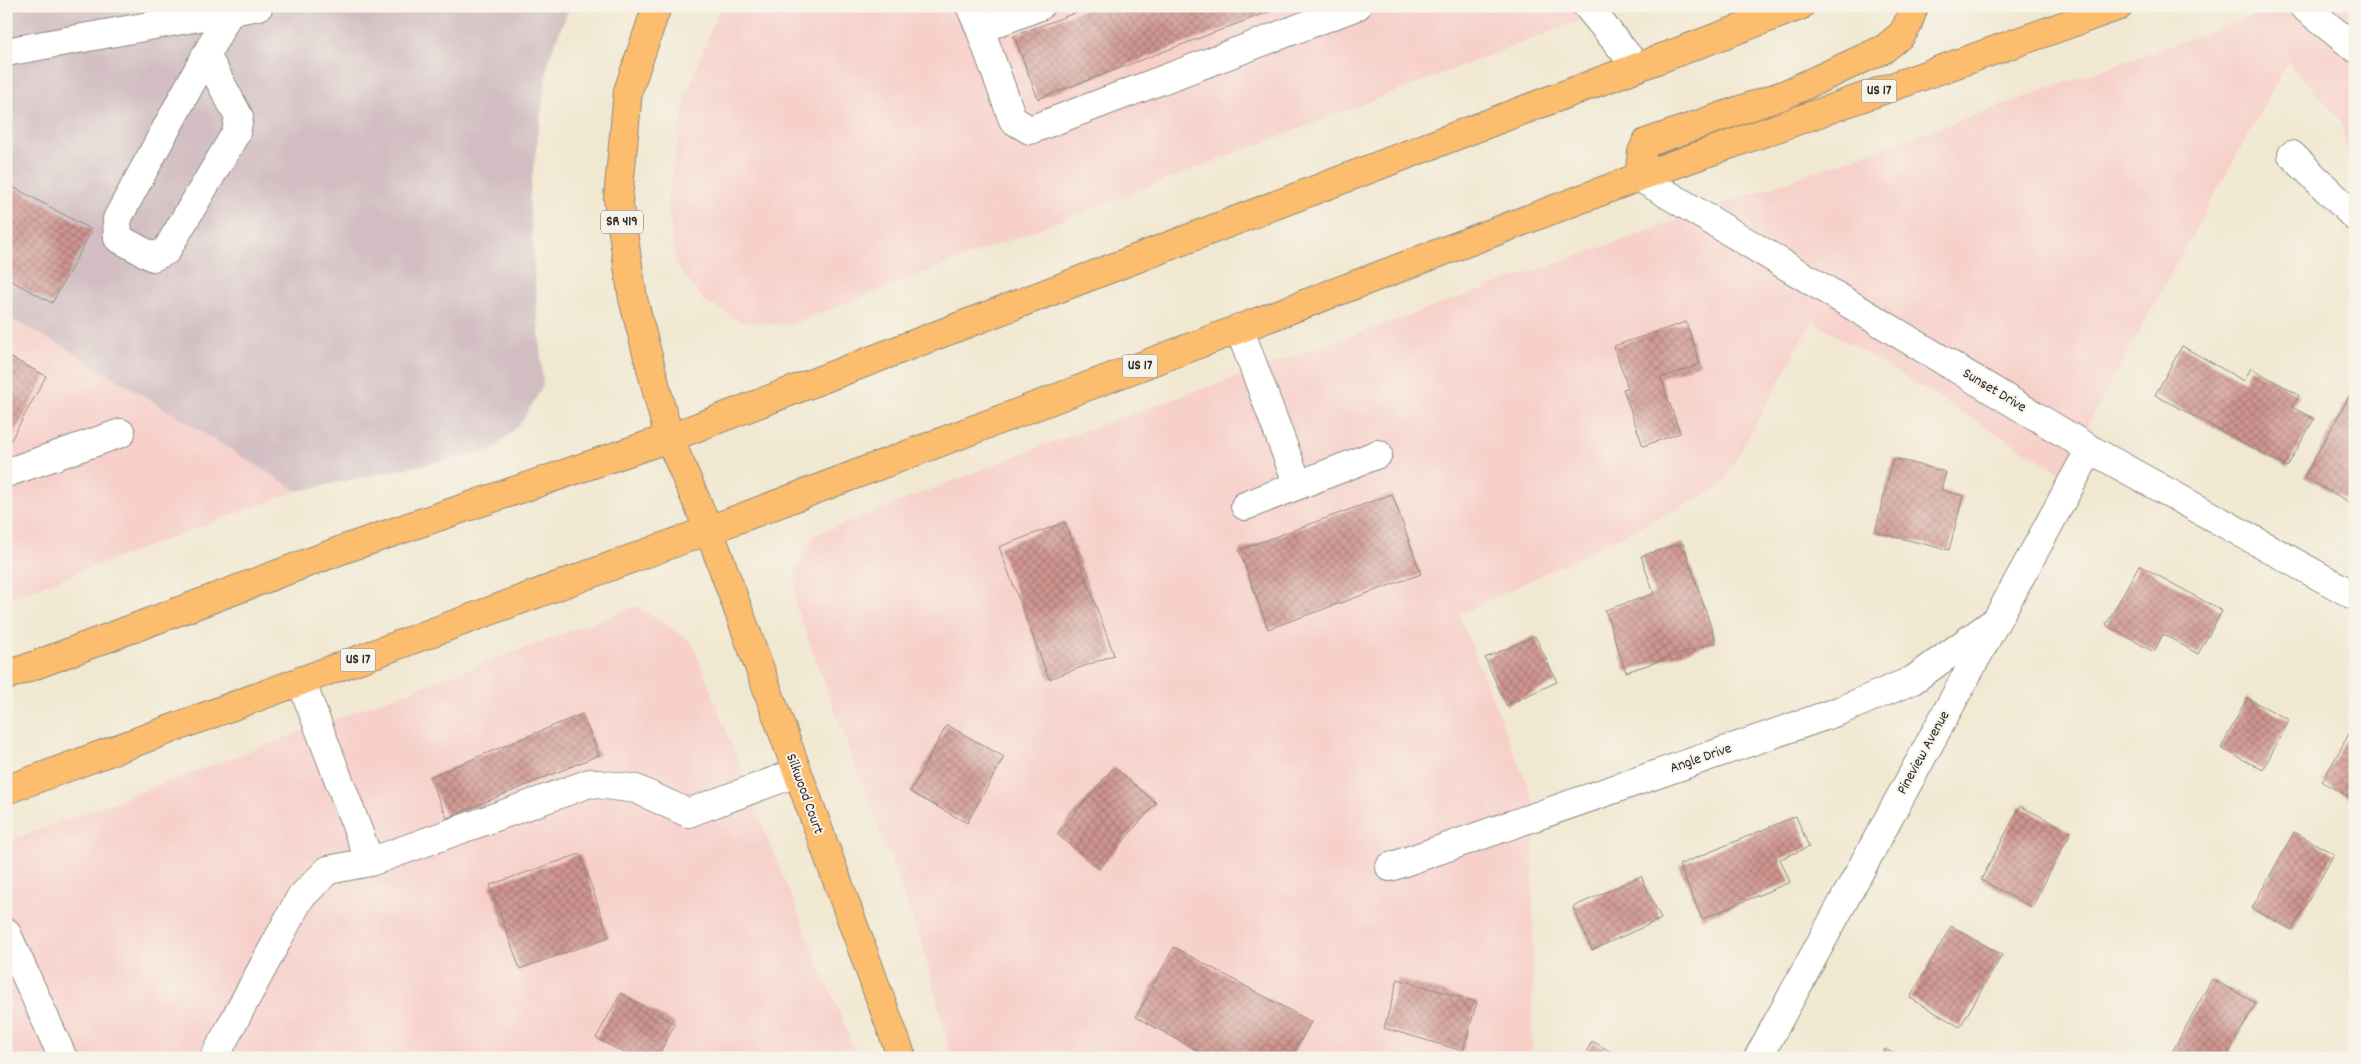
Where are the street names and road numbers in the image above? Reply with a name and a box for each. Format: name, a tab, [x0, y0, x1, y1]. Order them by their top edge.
road number: US 17	[1862, 80, 1896, 102]
road number: SR 419	[601, 210, 643, 233]
road number: US 17	[1122, 354, 1158, 378]
street label: Sunset Drive	[1958, 363, 2030, 419]
road number: US 17	[340, 648, 376, 672]
street label: Pineview Avenue	[1892, 707, 1956, 799]
street label: Angle Drive	[1667, 738, 1735, 780]
street label: Silkwood Court	[779, 751, 829, 838]

